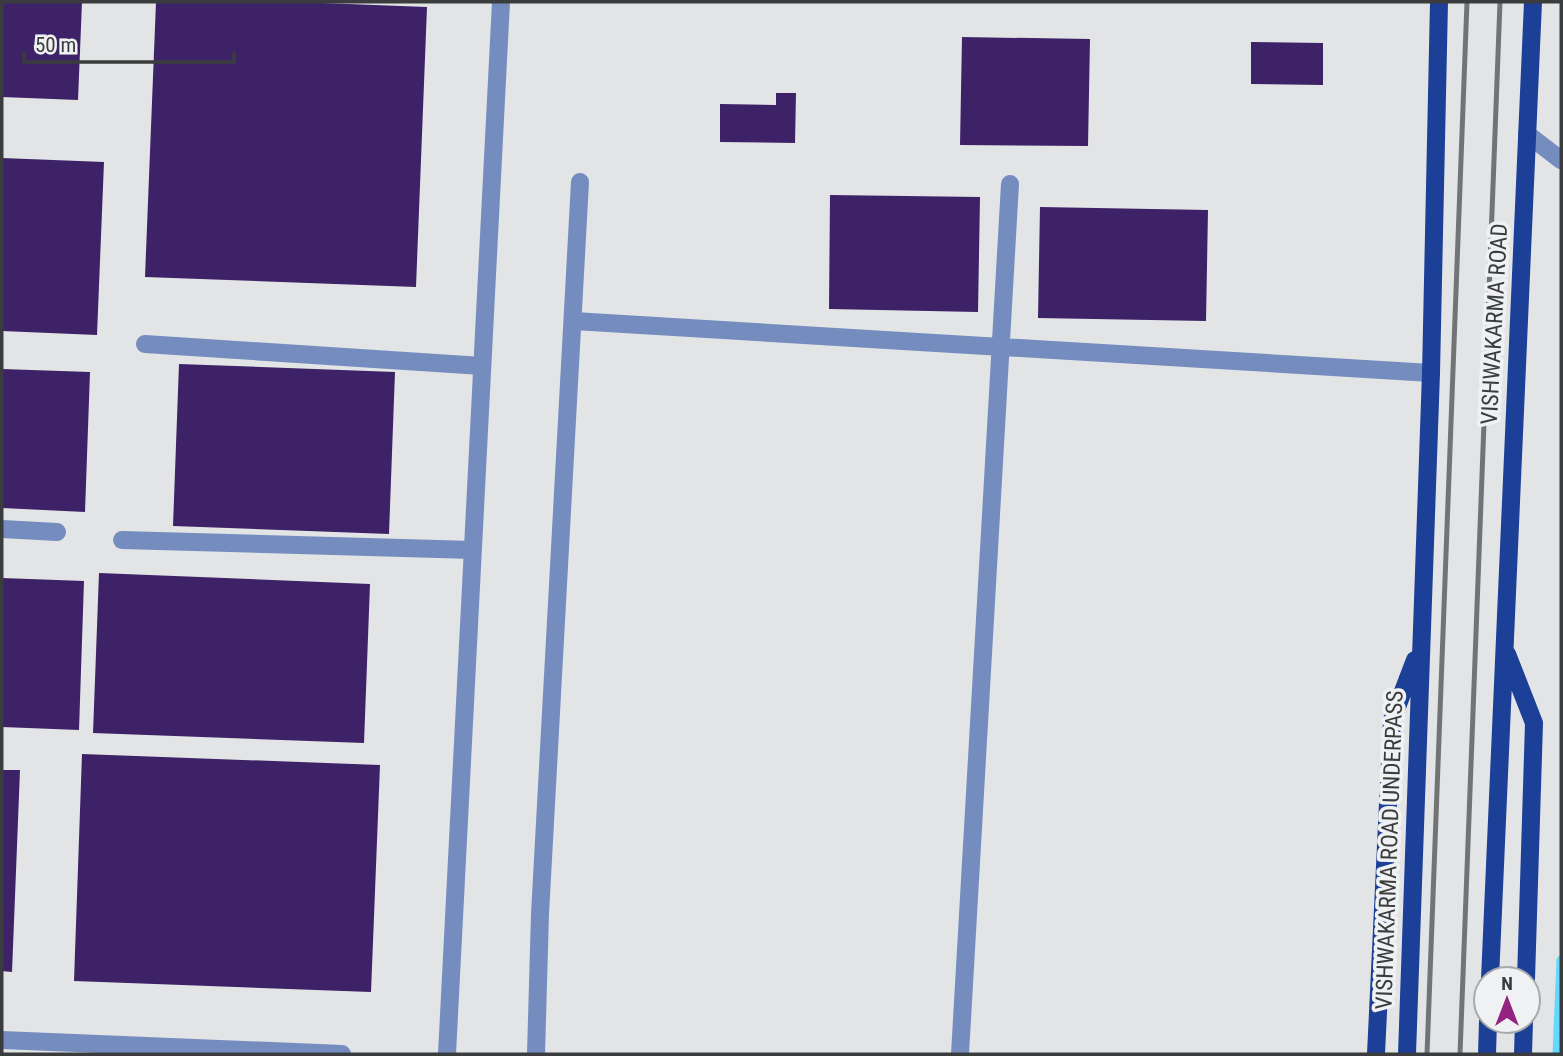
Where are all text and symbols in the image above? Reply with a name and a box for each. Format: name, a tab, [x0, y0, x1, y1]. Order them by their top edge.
scale bar	[24, 21, 234, 65]
text: 50 m	[35, 33, 76, 57]
street label: VISHWAKARMA ROAD	[1476, 223, 1513, 425]
street label: VISHWAKARMA ROAD UNDERPASS	[1370, 690, 1409, 1010]
north arrow	[1472, 965, 1542, 1035]
text: N	[1501, 972, 1513, 995]

